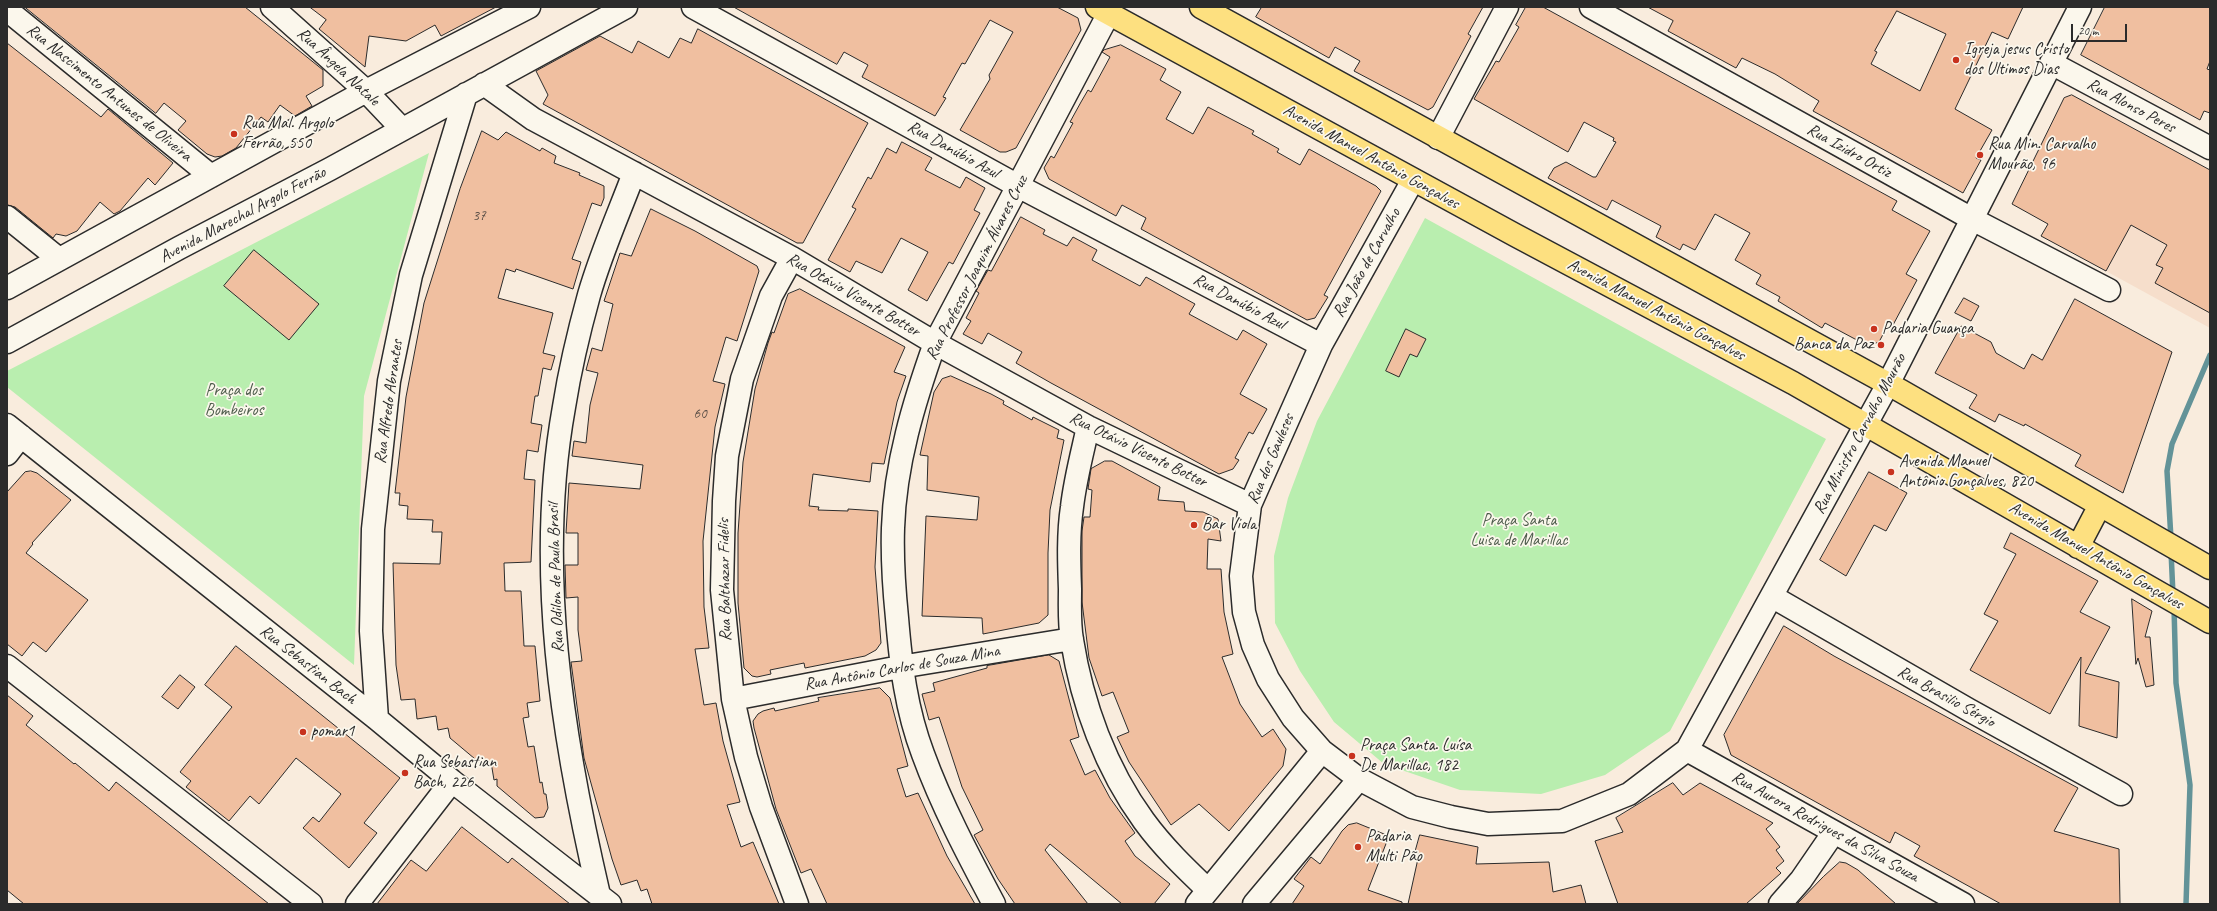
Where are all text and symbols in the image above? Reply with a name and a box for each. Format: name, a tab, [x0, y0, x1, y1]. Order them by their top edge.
scale bar	[2073, 16, 2129, 42]
street label: Rua Nascimento Antunes de Oliveira	[22, 20, 196, 166]
street label: Rua Ângela Natale	[292, 23, 384, 111]
text: 20 m	[2078, 23, 2098, 39]
place label: Igreja jesus Cristo dos Ultimos Dias	[1964, 40, 2069, 80]
marker: Igreja jesus Cristo dos Ultimos Dias	[1951, 55, 1961, 65]
street label: Rua Alonso Peres	[2083, 74, 2179, 138]
street label: Avenida Manuel Antônio Gonçalves	[1279, 100, 1463, 214]
place label: Rua Mal. Argolo Ferrão, 550	[242, 114, 333, 154]
street label: Rua Danúbio Azul	[904, 117, 1002, 183]
street label: Rua Izidro Ortiz	[1803, 119, 1895, 183]
marker: Rua Mal. Argolo Ferrão, 550	[229, 129, 239, 139]
place label: Rua Min. Carvalho Mourão, 96	[1988, 135, 2095, 175]
marker: Rua Min. Carvalho Mourão, 96	[1975, 150, 1985, 160]
street label: Avenida Marechal Argolo Ferrão	[156, 162, 330, 268]
street label: Rua Professor Joaquim Álvares Cruz	[922, 172, 1032, 364]
street label: Rua João de Carvalho	[1329, 205, 1405, 321]
house number: 37	[472, 207, 486, 225]
street label: Rua Otávio Vicente Botter	[783, 249, 923, 341]
street label: Avenida Manuel Antônio Gonçalves	[1564, 254, 1748, 366]
street label: Rua Danúbio Azul	[1190, 269, 1288, 335]
place label: Padaria Guança	[1882, 319, 1973, 339]
marker: Padaria Guança	[1869, 324, 1879, 334]
place label: Banca da Paz	[1794, 335, 1873, 355]
street label: Rua Alfredo Abrantes	[370, 339, 408, 465]
marker: Banca da Paz	[1876, 340, 1886, 350]
street label: Rua Ministro Carvalho Mourão	[1809, 350, 1911, 518]
park label: Praça dos Bombeiros	[205, 381, 263, 421]
house number: 60	[693, 405, 707, 423]
street label: Rua Otávio Vicente Botter	[1066, 408, 1210, 492]
street label: Rua dos Gauleses	[1243, 411, 1299, 507]
place label: Avenida Manuel Antônio Gonçalves, 820	[1899, 452, 2033, 492]
marker: Avenida Manuel Antônio Gonçalves, 820	[1886, 467, 1896, 477]
street label: Avenida Manuel Antônio Gonçalves	[2005, 498, 2187, 614]
street label: Rua Odilon de Paula Brasil	[543, 503, 569, 653]
park label: Praça Santa Luisa de Marillac	[1471, 511, 1567, 551]
place label: Bar Viola	[1202, 515, 1256, 535]
street label: Rua Balthazar Fidelis	[714, 518, 736, 642]
marker: Bar Viola	[1189, 520, 1199, 530]
street label: Rua Sebastian Bach	[255, 621, 361, 709]
street label: Rua Antônio Carlos de Souza Mina	[803, 641, 1001, 695]
street label: Rua Brasilio Sérgio	[1894, 662, 1998, 732]
place label: pomar1	[311, 722, 354, 742]
marker: pomar1	[298, 727, 308, 737]
place label: Praça Santa. Luísa De Marillac, 182	[1360, 736, 1471, 776]
marker: Praça Santa. Luísa De Marillac, 182	[1347, 751, 1357, 761]
place label: Rua Sebastian Bach, 226	[413, 753, 496, 793]
street label: Rua Aurora Rodrigues da Silva Souza	[1728, 767, 1922, 887]
marker: Rua Sebastian Bach, 226	[400, 768, 410, 778]
place label: Padaria Multi Pão	[1366, 827, 1422, 867]
marker: Padaria Multi Pão	[1353, 842, 1363, 852]

